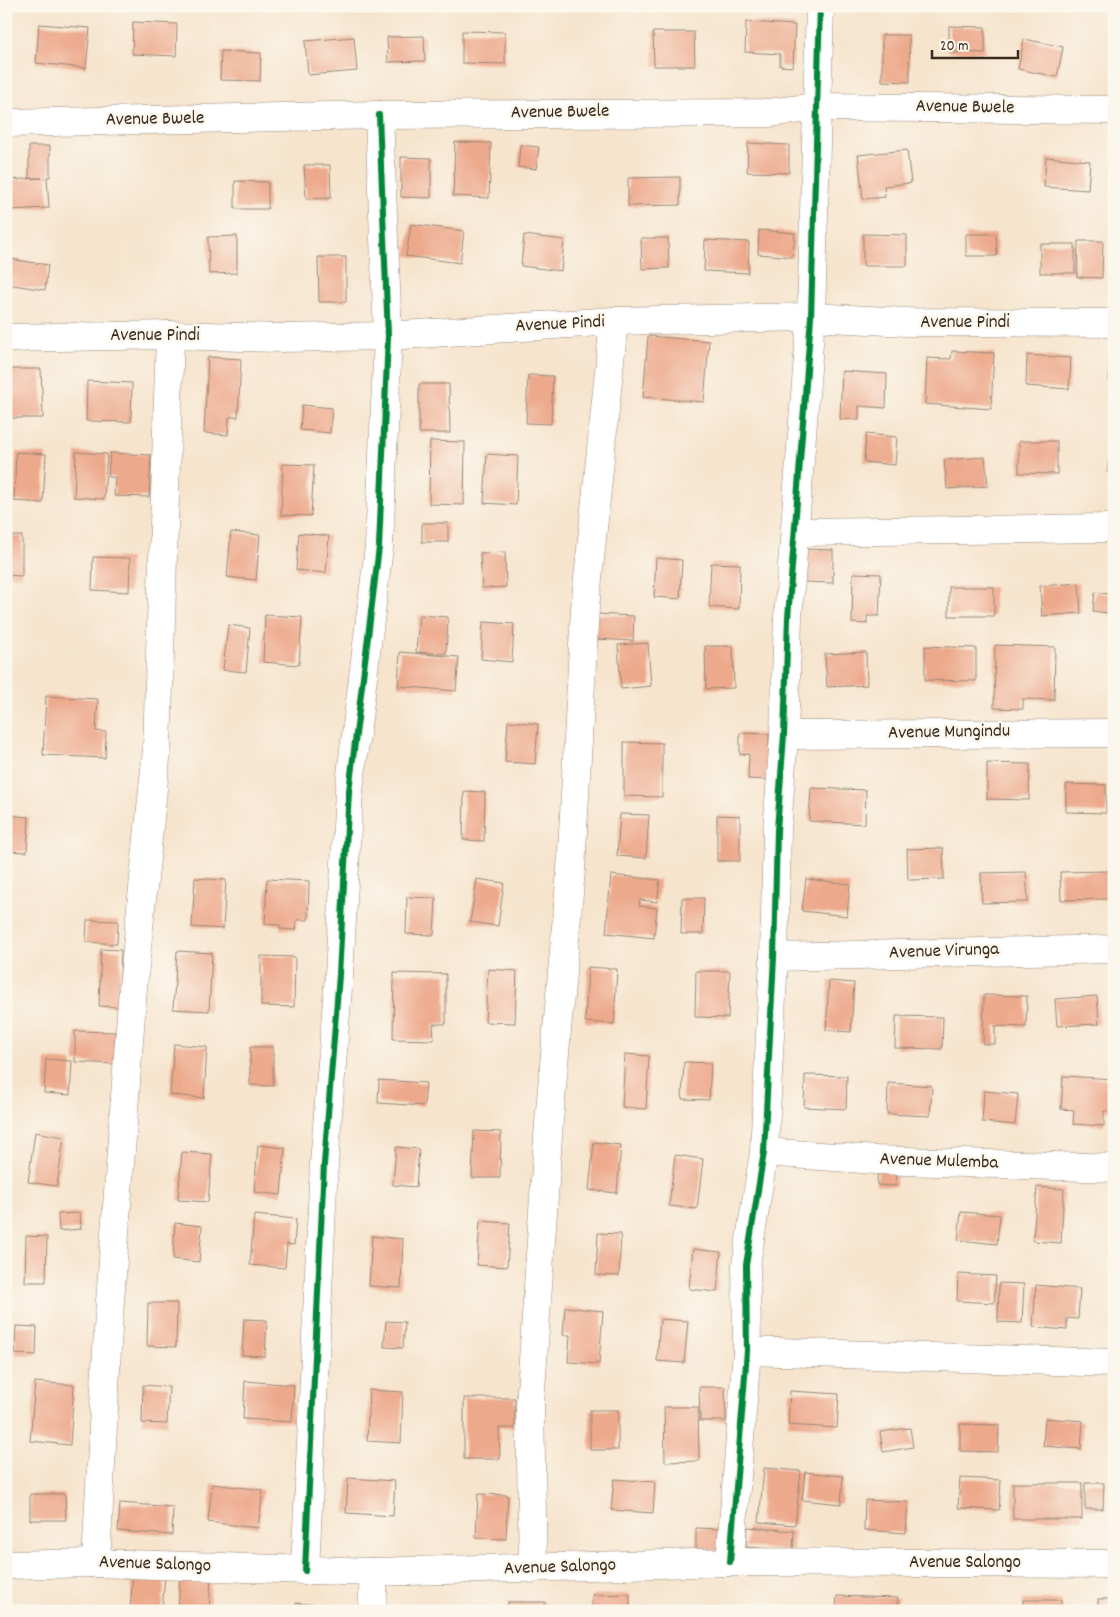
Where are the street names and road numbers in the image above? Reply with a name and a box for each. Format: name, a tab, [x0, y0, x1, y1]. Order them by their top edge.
street label: Avenue Bwele	[915, 94, 1015, 122]
street label: Avenue Bwele	[510, 99, 610, 127]
street label: Avenue Bwele	[105, 106, 205, 134]
street label: Avenue Pindi	[515, 309, 606, 341]
street label: Avenue Pindi	[920, 310, 1010, 337]
street label: Avenue Pindi	[110, 323, 200, 350]
street label: Avenue Mungindu	[888, 718, 1010, 748]
street label: Avenue Virunga	[888, 937, 1001, 967]
street label: Avenue Mulemba	[879, 1146, 1000, 1178]
street label: Avenue Salongo	[98, 1550, 212, 1580]
street label: Avenue Salongo	[909, 1550, 1021, 1577]
street label: Avenue Salongo	[503, 1553, 617, 1583]

